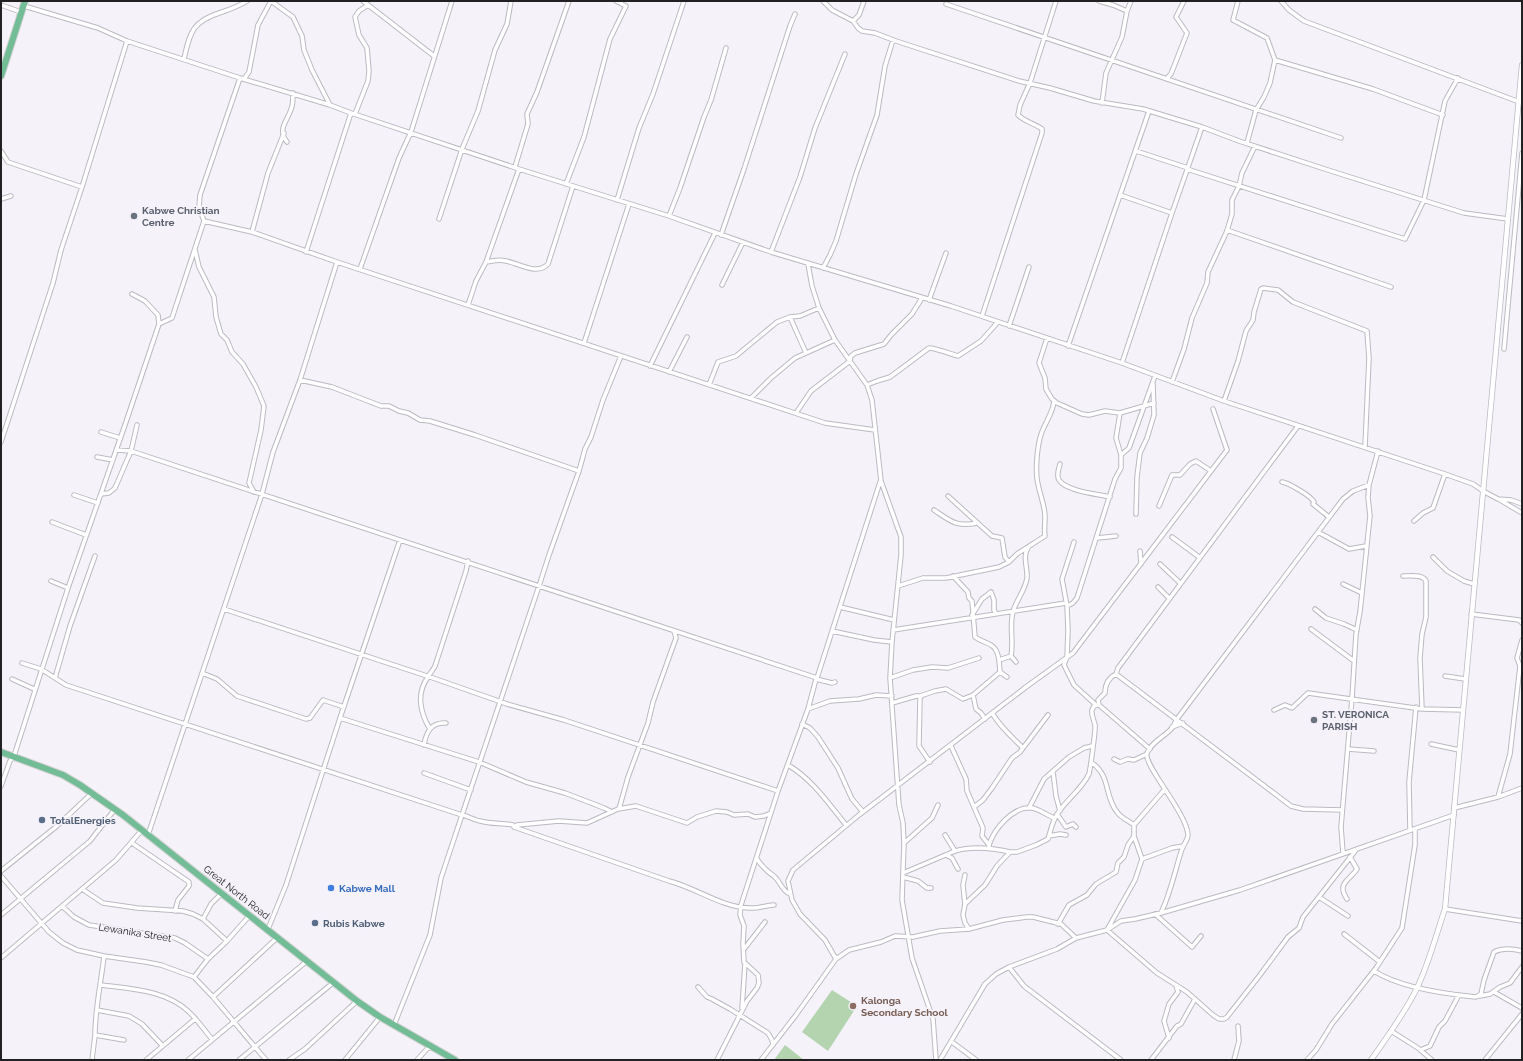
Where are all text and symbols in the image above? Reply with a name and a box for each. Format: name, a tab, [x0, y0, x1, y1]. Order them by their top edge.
place label: Kabwe Christian Centre	[142, 205, 220, 228]
marker: Kabwe Christian Centre	[129, 211, 139, 221]
place label: ST. VERONICA PARISH	[1322, 709, 1389, 732]
marker: ST. VERONICA PARISH	[1309, 715, 1319, 725]
marker: TotalEnergies	[37, 815, 47, 825]
place label: TotalEnergies	[50, 815, 116, 826]
street label: Great North Road	[202, 863, 272, 922]
marker: Kabwe Mall	[326, 883, 336, 893]
place label: Kabwe Mall	[339, 883, 396, 894]
marker: Rubis Kabwe	[310, 918, 320, 928]
place label: Rubis Kabwe	[323, 918, 385, 929]
street label: Lewanika Street	[98, 921, 173, 944]
place label: Kalonga Secondary School	[861, 995, 948, 1018]
marker: Kalonga Secondary School	[848, 1001, 858, 1011]

